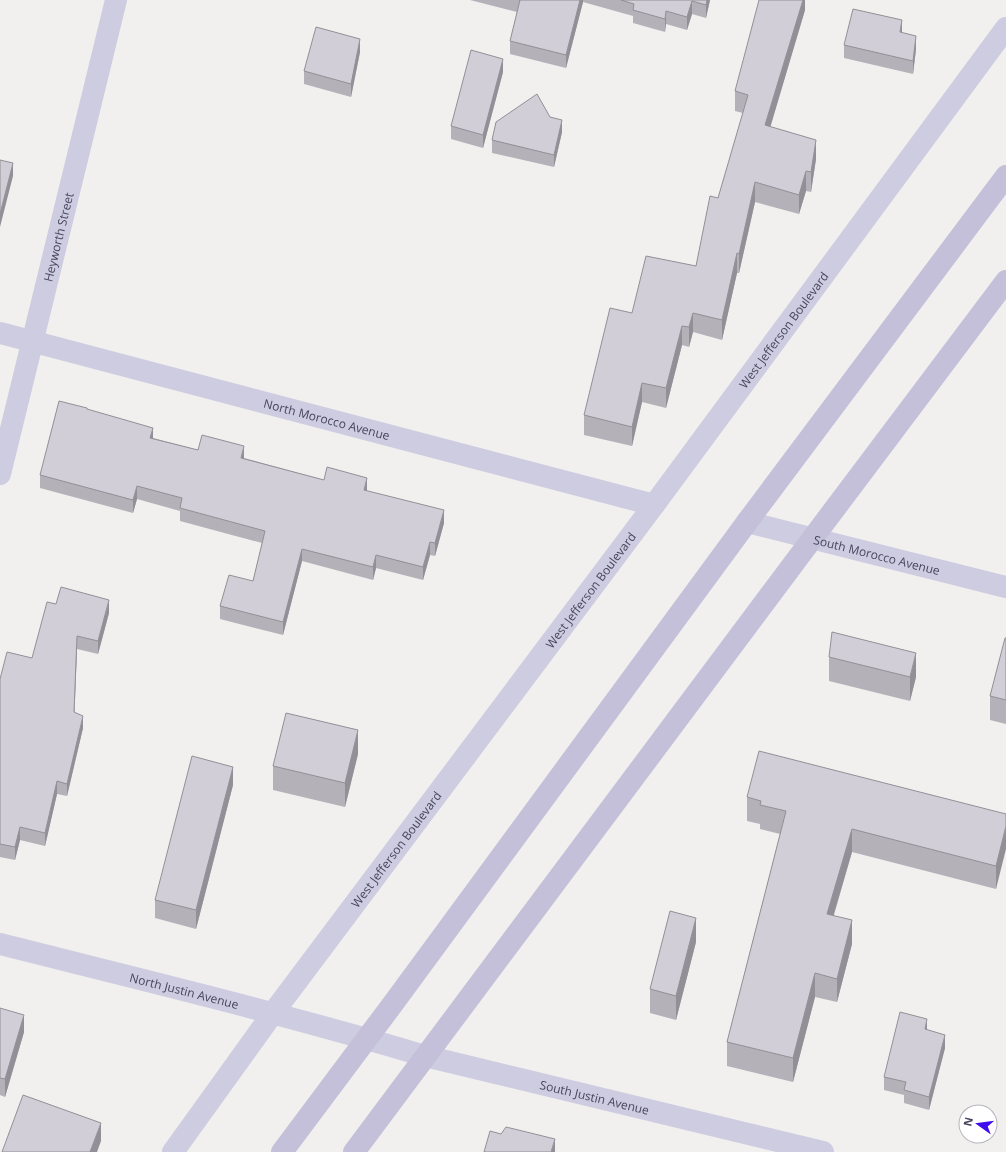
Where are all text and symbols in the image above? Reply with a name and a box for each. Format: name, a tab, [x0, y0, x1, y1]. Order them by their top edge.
street label: Heyworth Street	[39, 191, 77, 283]
street label: West Jefferson Boulevard	[735, 268, 832, 392]
street label: North Morocco Avenue	[262, 394, 392, 444]
street label: West Jefferson Boulevard	[541, 528, 639, 652]
street label: South Morocco Avenue	[812, 531, 942, 579]
street label: West Jefferson Boulevard	[347, 788, 445, 911]
street label: North Justin Avenue	[128, 968, 241, 1013]
street label: South Justin Avenue	[538, 1076, 651, 1118]
north arrow	[958, 1104, 998, 1144]
text: N	[959, 1115, 976, 1128]

